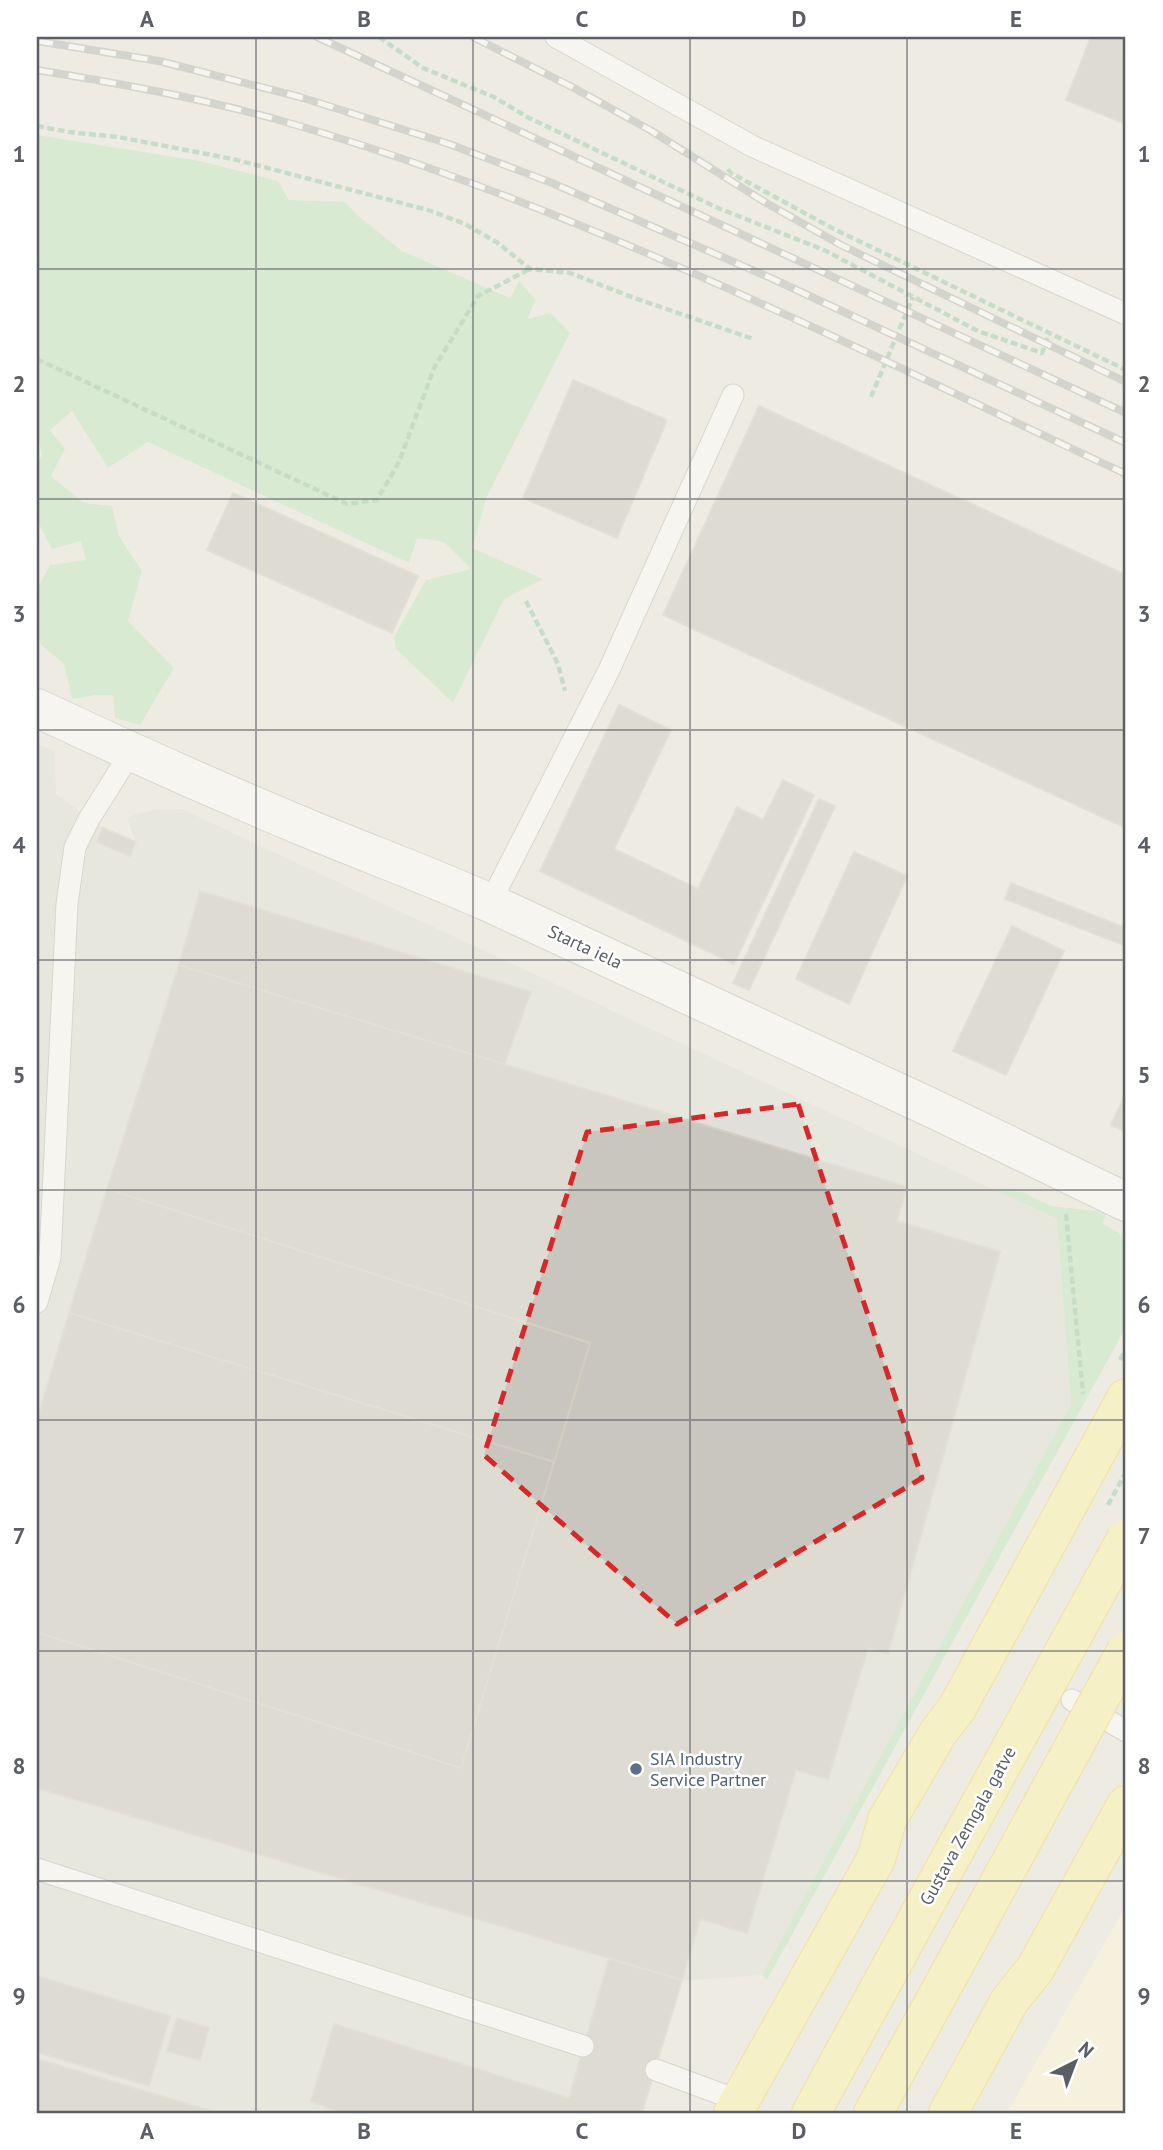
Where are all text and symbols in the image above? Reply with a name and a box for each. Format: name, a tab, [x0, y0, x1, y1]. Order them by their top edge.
text: A	[140, 4, 154, 33]
text: B	[357, 4, 371, 33]
text: C	[576, 4, 589, 33]
text: D	[792, 4, 806, 33]
text: E	[1010, 4, 1022, 33]
text: 1	[12, 139, 26, 168]
text: 1	[1137, 139, 1151, 168]
text: 2	[12, 369, 26, 398]
text: 2	[1137, 369, 1151, 398]
text: 3	[12, 599, 26, 628]
text: 3	[1137, 599, 1151, 628]
text: 4	[12, 830, 26, 859]
text: 4	[1137, 830, 1151, 859]
street label: Starta iela	[544, 919, 626, 974]
text: 5	[12, 1060, 26, 1089]
text: 5	[1137, 1060, 1151, 1089]
text: 6	[12, 1290, 26, 1319]
text: 6	[1137, 1290, 1151, 1319]
text: 7	[12, 1521, 26, 1550]
text: 7	[1137, 1521, 1151, 1550]
street label: Gustava Zemgala gatve	[914, 1742, 1021, 1909]
place label: SIA Industry Service Partner	[650, 1747, 766, 1791]
text: 8	[12, 1751, 26, 1780]
text: 8	[1137, 1751, 1151, 1780]
marker: SIA Industry Service Partner	[628, 1761, 644, 1777]
text: 9	[12, 1981, 26, 2010]
text: 9	[1137, 1981, 1151, 2010]
north arrow	[1040, 2028, 1110, 2098]
text: N	[1074, 2036, 1099, 2062]
text: A	[140, 2116, 154, 2145]
text: B	[357, 2116, 371, 2145]
text: C	[576, 2116, 589, 2145]
text: D	[792, 2116, 806, 2145]
text: E	[1010, 2116, 1022, 2145]

